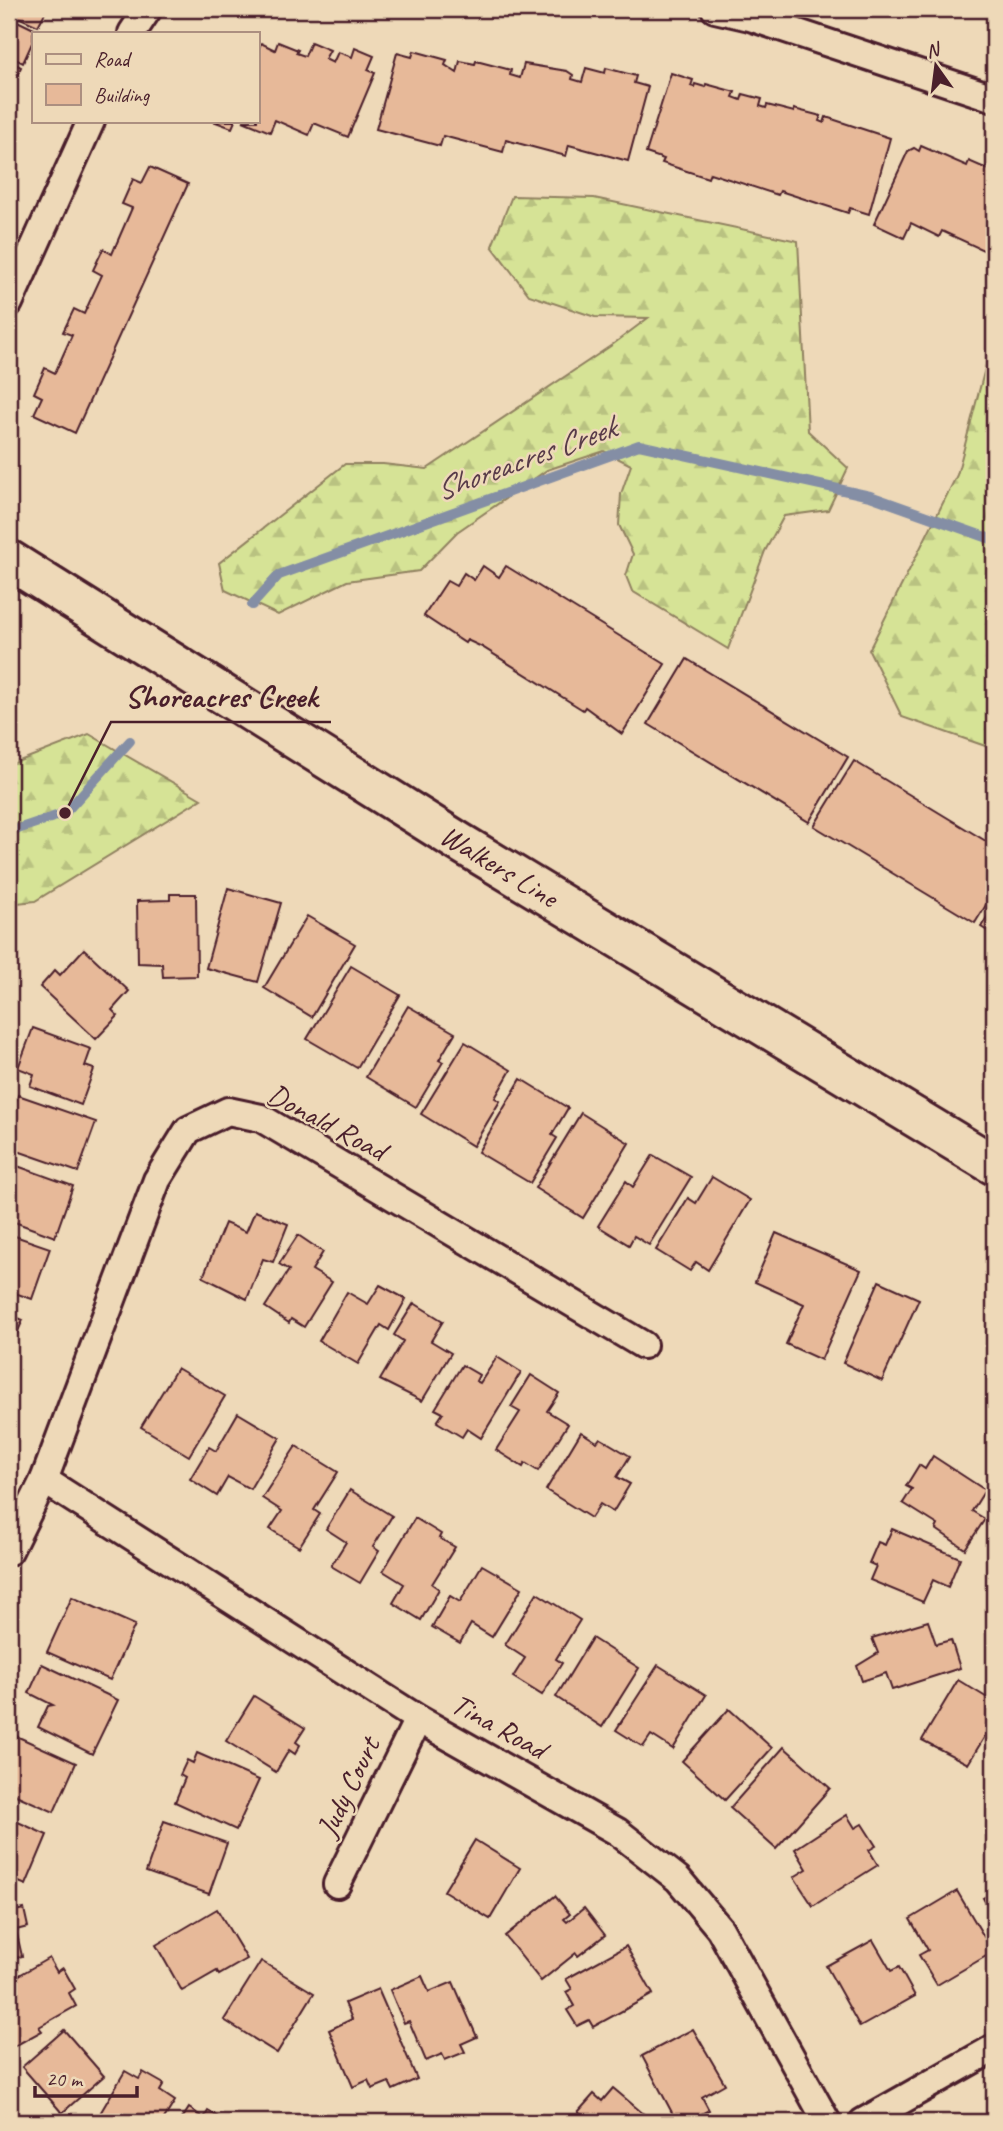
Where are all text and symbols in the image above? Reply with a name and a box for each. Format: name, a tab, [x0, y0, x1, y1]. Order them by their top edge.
legend	[32, 32, 259, 122]
north arrow	[902, 32, 972, 102]
text: N	[924, 37, 944, 64]
text: Road	[94, 46, 133, 72]
text: Building	[94, 82, 151, 108]
water label: Shoreacres Creek	[429, 405, 626, 510]
callout: Shoreacres Creek	[111, 669, 331, 722]
text: Shoreacres Creek	[125, 676, 320, 717]
street label: Walkers Line	[433, 816, 567, 917]
street label: Donald Road	[261, 1075, 397, 1171]
street label: Tina Road	[445, 1685, 557, 1770]
street label: Judy Court	[307, 1728, 390, 1845]
scale bar	[35, 2054, 136, 2098]
text: 20 m	[46, 2066, 84, 2092]

